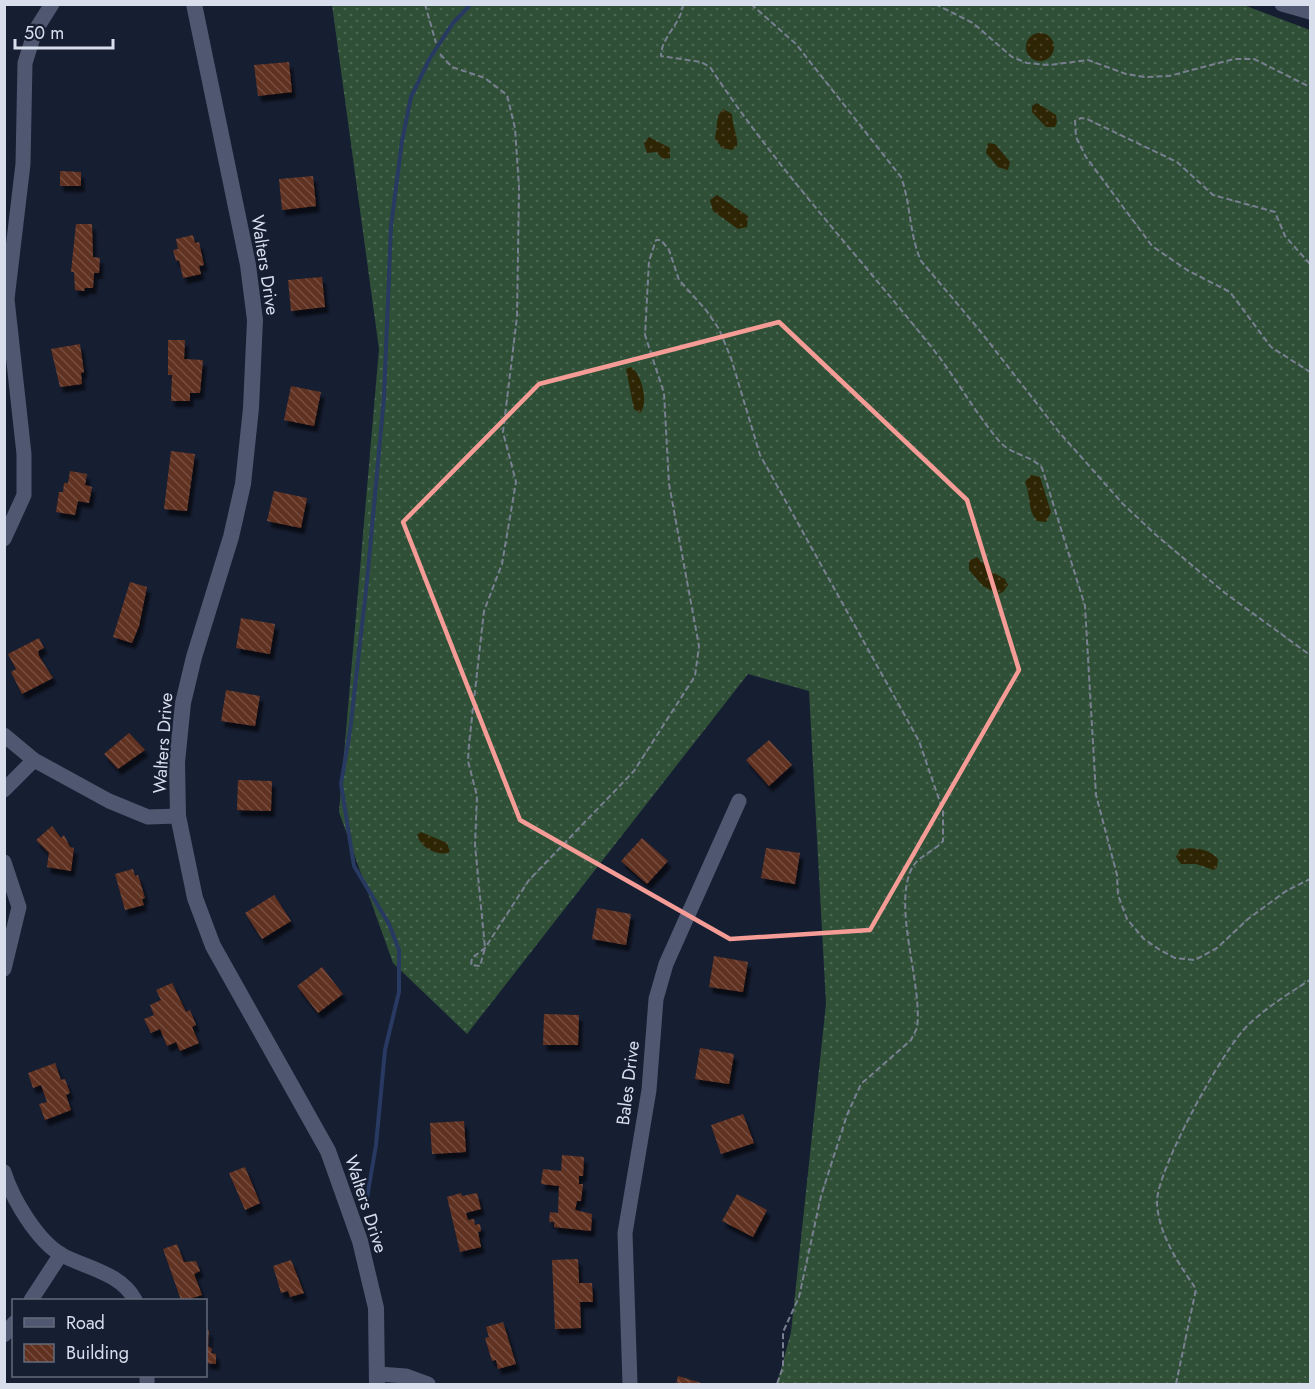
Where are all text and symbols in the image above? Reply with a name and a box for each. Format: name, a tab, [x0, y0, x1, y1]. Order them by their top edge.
scale bar	[15, 12, 112, 50]
text: 50 m	[24, 20, 64, 46]
street label: Walters Drive	[244, 213, 286, 317]
street label: Walters Drive	[147, 692, 179, 794]
street label: Bales Drive	[610, 1039, 646, 1127]
street label: Walters Drive	[338, 1152, 394, 1256]
legend	[12, 1299, 207, 1377]
text: Road	[66, 1310, 105, 1336]
text: Building	[66, 1340, 129, 1366]

